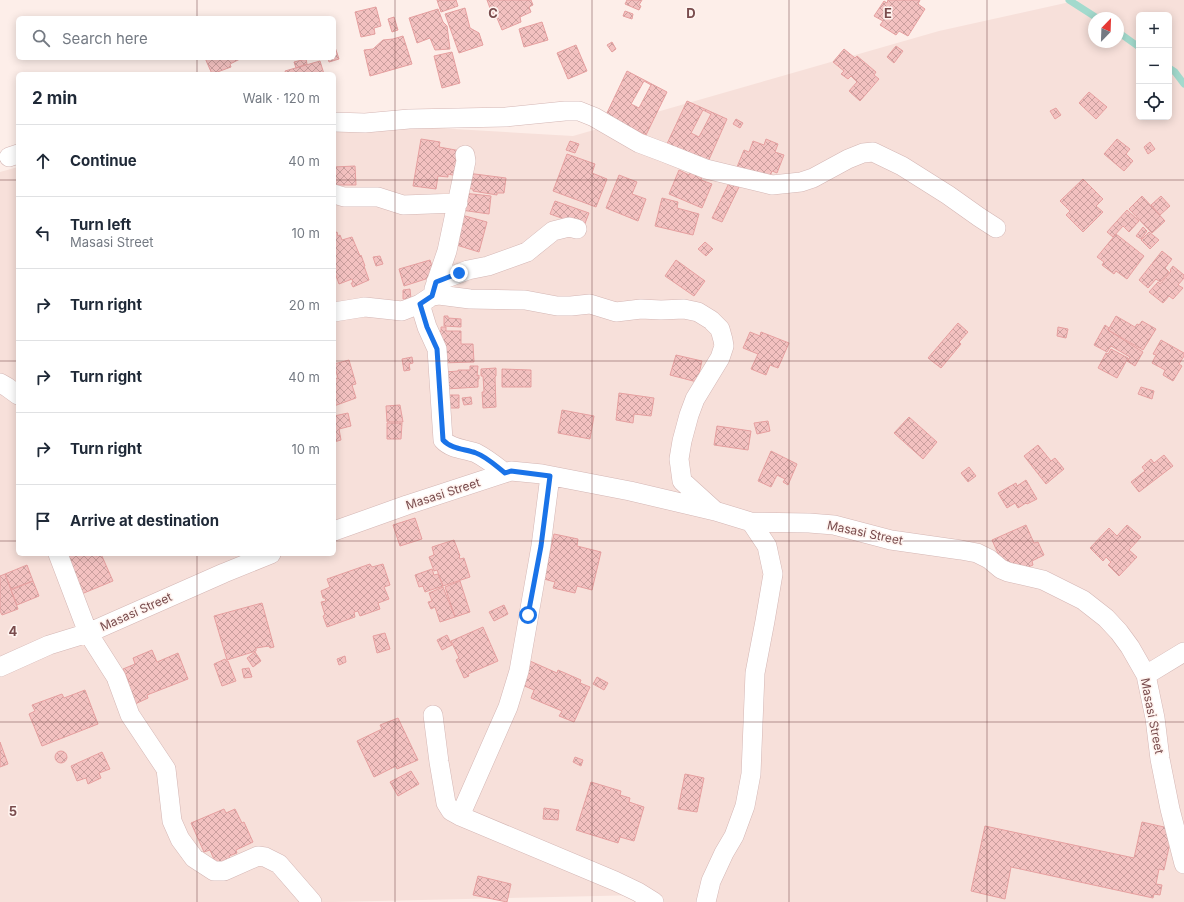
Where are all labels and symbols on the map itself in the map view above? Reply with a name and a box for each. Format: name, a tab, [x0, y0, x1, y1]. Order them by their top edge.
text: C	[488, 5, 498, 21]
text: D	[686, 5, 696, 21]
text: E	[884, 5, 892, 21]
north arrow	[1088, 12, 1124, 48]
route end	[450, 264, 468, 282]
street label: Masasi Street	[404, 474, 482, 513]
street label: Masasi Street	[826, 517, 904, 548]
street label: Masasi Street	[98, 589, 174, 634]
route start	[519, 606, 537, 624]
text: 4	[9, 623, 18, 639]
street label: Masasi Street	[1138, 677, 1167, 755]
text: 5	[9, 803, 17, 819]

